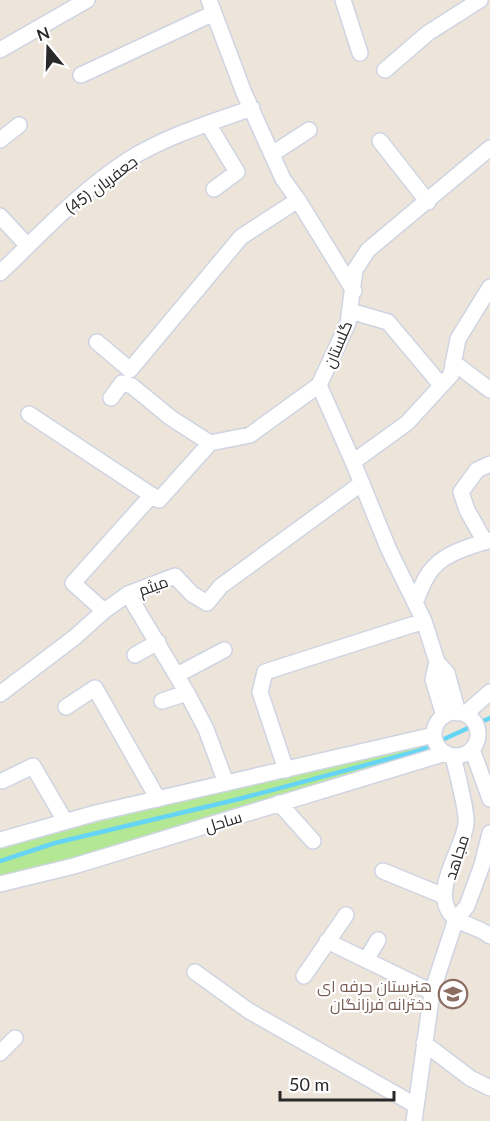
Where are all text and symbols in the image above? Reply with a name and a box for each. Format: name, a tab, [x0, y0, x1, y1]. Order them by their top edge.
north arrow	[18, 18, 78, 78]
text: N	[34, 22, 52, 44]
street label: جعفریان (45)	[61, 151, 142, 219]
street label: گلستان	[319, 317, 357, 371]
street label: میثم	[136, 571, 171, 602]
street label: ساحل	[202, 806, 245, 838]
street label: مجاهد	[440, 832, 473, 882]
place label: هنرستان حرفه ای دخترانه فرزانگان	[317, 976, 432, 1015]
school or university icon: هنرستان حرفه ای دخترانه فرزانگان	[437, 978, 469, 1010]
scale bar	[280, 1064, 394, 1102]
text: 50 m	[289, 1073, 329, 1095]

